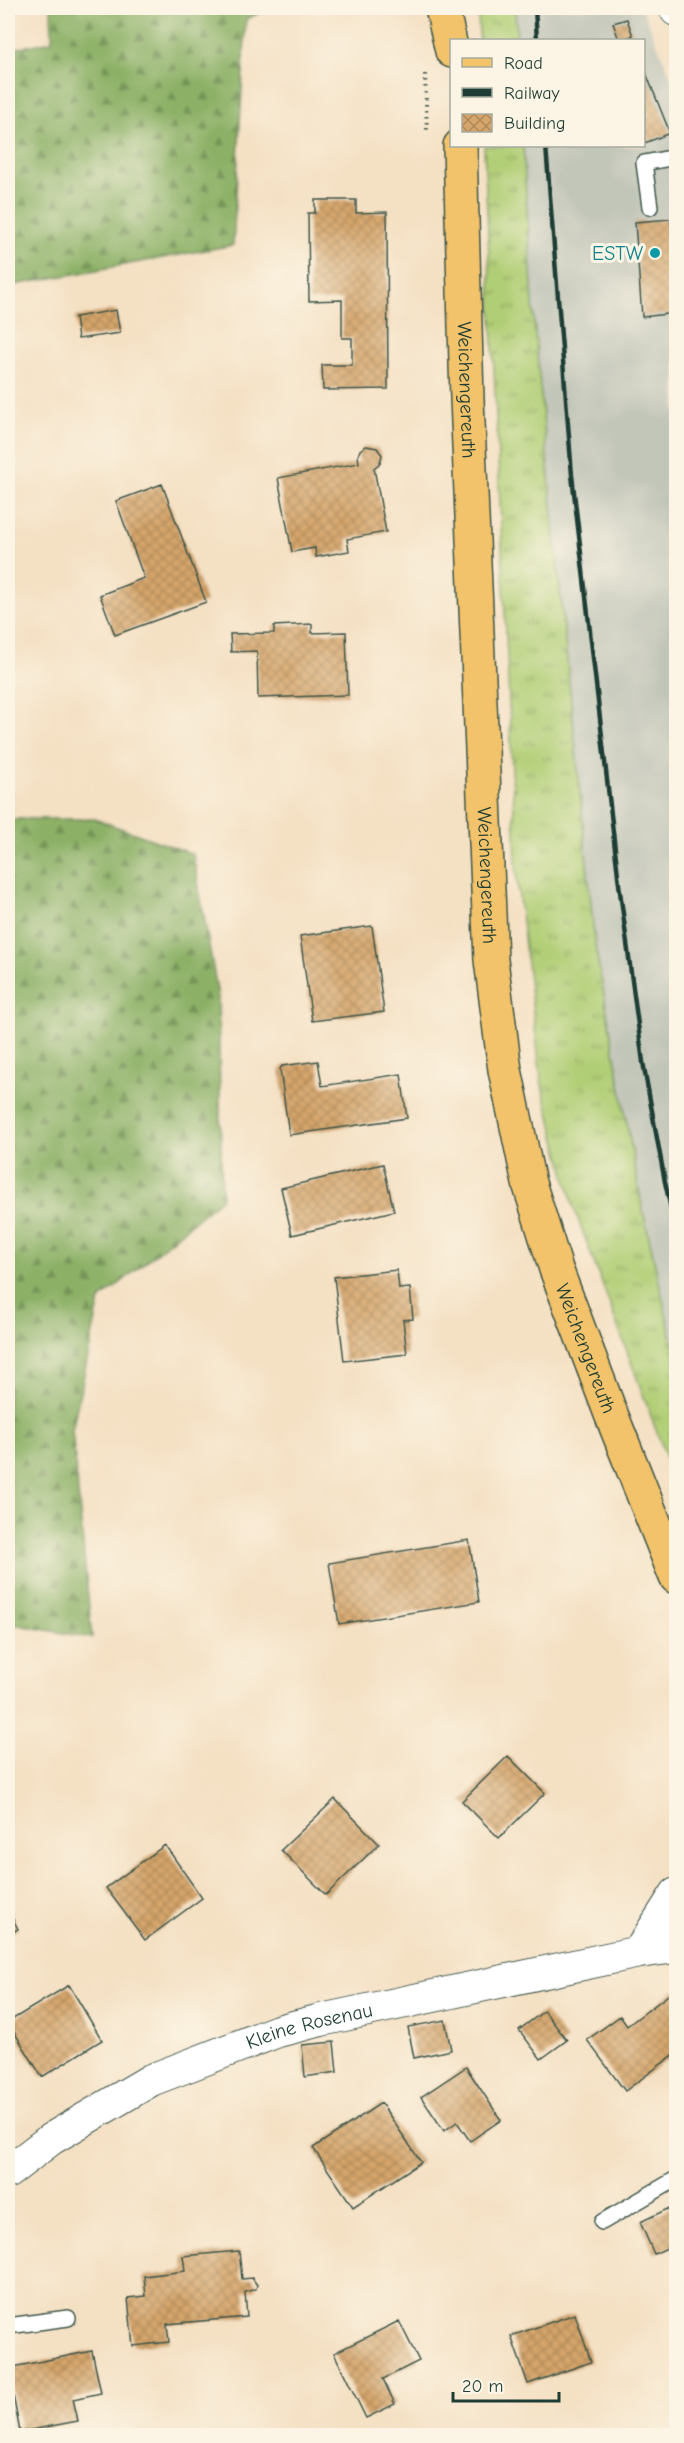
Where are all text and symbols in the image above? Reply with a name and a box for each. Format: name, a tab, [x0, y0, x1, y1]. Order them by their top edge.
legend	[450, 39, 645, 147]
text: Road	[504, 53, 543, 74]
text: Railway	[504, 83, 561, 104]
text: Building	[504, 113, 566, 134]
place label: ESTW	[592, 242, 644, 265]
marker: ESTW	[648, 246, 662, 260]
street label: Weichengereuth	[453, 321, 481, 459]
street label: Weichengereuth	[473, 807, 502, 944]
street label: Weichengereuth	[551, 1280, 621, 1416]
street label: Kleine Rosenau	[243, 1998, 374, 2054]
scale bar	[453, 2365, 560, 2403]
text: 20 m	[462, 2376, 503, 2397]

